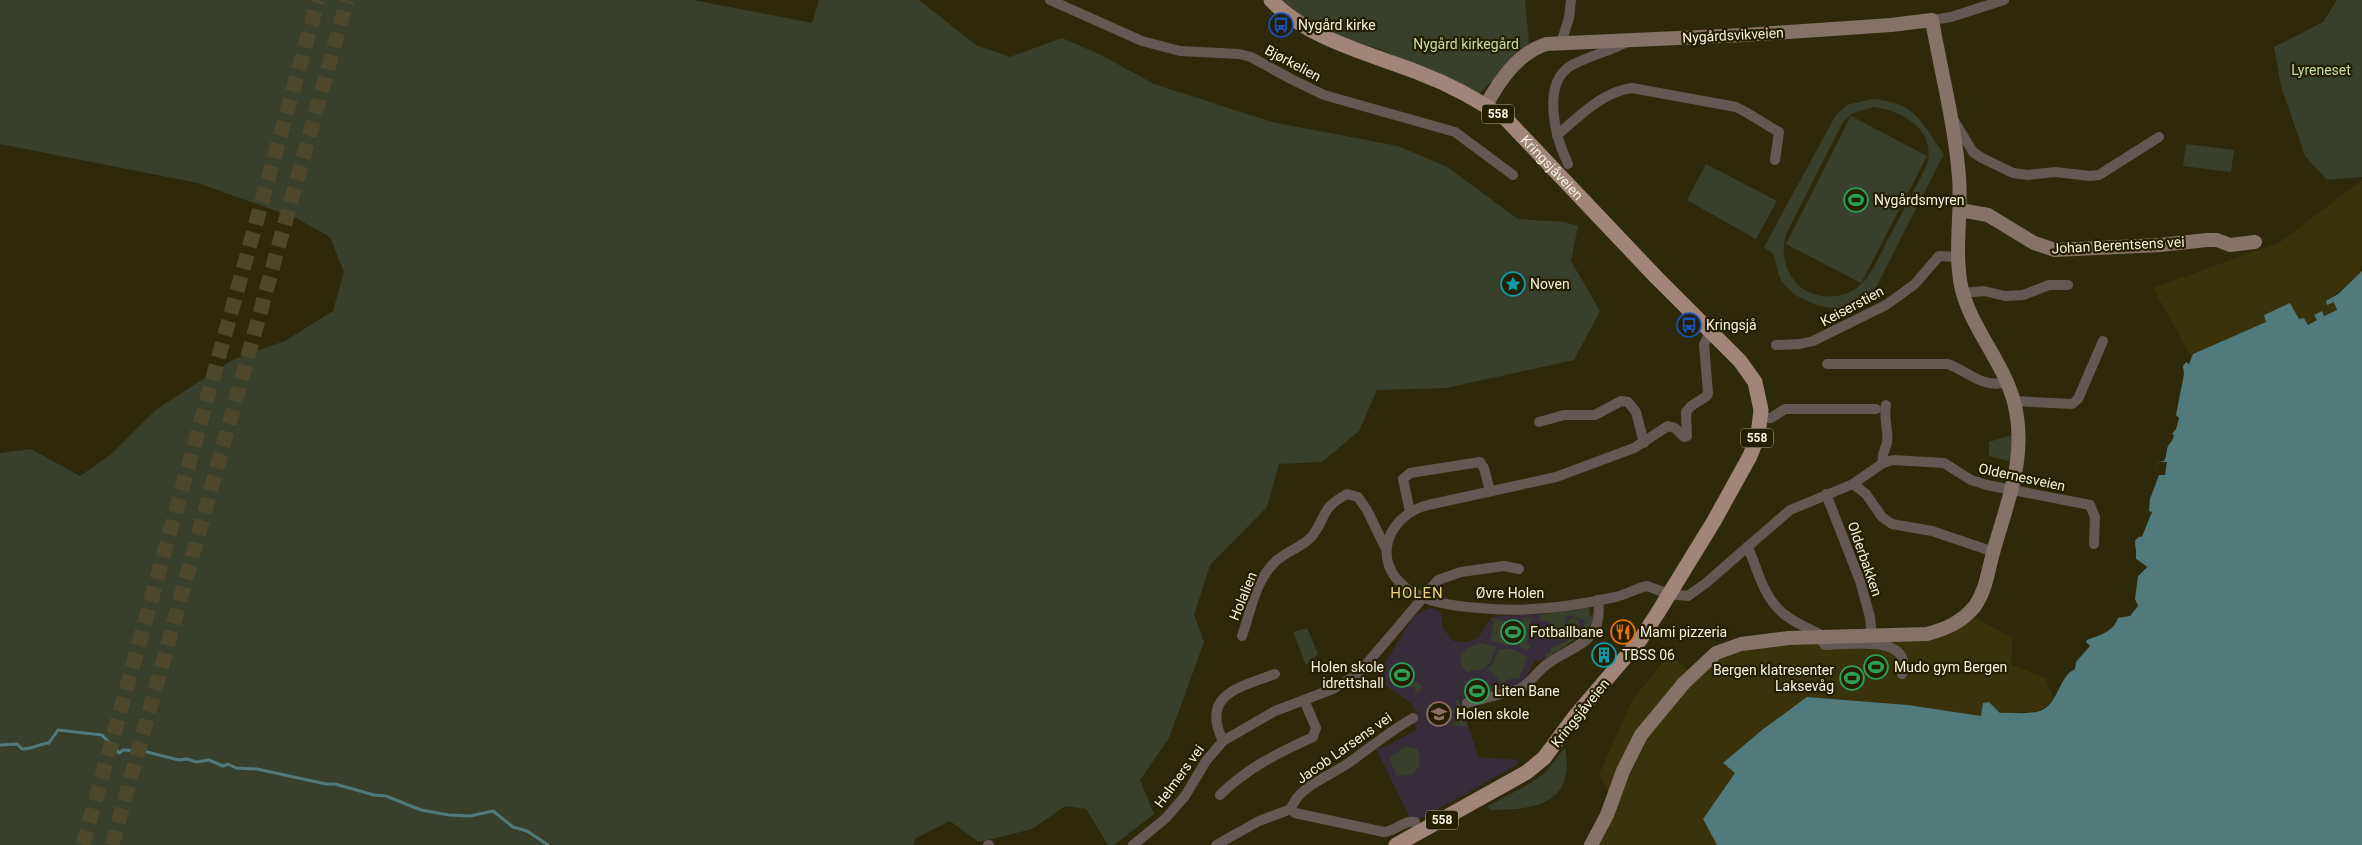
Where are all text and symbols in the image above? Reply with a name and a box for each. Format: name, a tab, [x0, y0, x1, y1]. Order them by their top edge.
bus stop icon: Nygård kirke	[1268, 12, 1294, 38]
place label: Nygård kirke	[1298, 17, 1376, 33]
street label: Nygårdsvikveien	[1682, 24, 1784, 46]
park label: Nygård kirkegård	[1413, 36, 1519, 52]
street label: Bjørkelien	[1262, 42, 1324, 84]
park label: Lyreneset	[2291, 62, 2351, 78]
road number: 558	[1482, 105, 1514, 124]
street label: Kringsjåveien	[1518, 132, 1587, 203]
sports icon: Nygårdsmyren	[1843, 187, 1869, 213]
place label: Nygårdsmyren	[1874, 192, 1964, 208]
street label: Johan Berentsens vei	[2051, 234, 2185, 256]
place icon: Noven	[1500, 271, 1526, 297]
place label: Noven	[1530, 276, 1570, 292]
street label: Keiserstien	[1818, 283, 1886, 329]
bus stop icon: Kringsjå	[1676, 312, 1702, 338]
place label: Kringsjå	[1706, 317, 1757, 333]
road number: 558	[1741, 428, 1773, 448]
street label: Oldernesveien	[1977, 460, 2067, 494]
street label: Olderbakken	[1845, 520, 1885, 598]
street label: Holalien	[1226, 569, 1260, 623]
district label: HOLEN	[1390, 584, 1444, 602]
street label: Øvre Holen	[1476, 585, 1544, 601]
sports icon: Fotballbane	[1500, 619, 1526, 645]
restaurant icon: Mami pizzeria	[1610, 619, 1636, 645]
place label: Fotballbane	[1530, 624, 1603, 640]
place label: Mami pizzeria	[1640, 624, 1727, 640]
building icon: TBSS 06	[1591, 642, 1617, 668]
place label: TBSS 06	[1622, 647, 1675, 663]
sports icon: Mudo gym Bergen	[1863, 654, 1889, 680]
place label: Holen skole idrettshall	[1311, 659, 1384, 691]
place label: Mudo gym Bergen	[1894, 659, 2007, 675]
sports icon: Holen skole idrettshall	[1389, 662, 1415, 688]
place label: Bergen klatresenter Laksevåg	[1713, 662, 1834, 694]
sports icon: Bergen klatresenter Laksevåg	[1839, 665, 1865, 691]
street label: Kringsjåveien	[1548, 676, 1612, 750]
sports icon: Liten Bane	[1464, 678, 1490, 704]
place label: Liten Bane	[1494, 683, 1560, 699]
school or university icon: Holen skole	[1426, 701, 1452, 727]
place label: Holen skole	[1456, 706, 1529, 722]
street label: Jacob Larsens vei	[1293, 709, 1395, 787]
street label: Helmers vei	[1151, 742, 1207, 810]
road number: 558	[1426, 810, 1458, 830]

